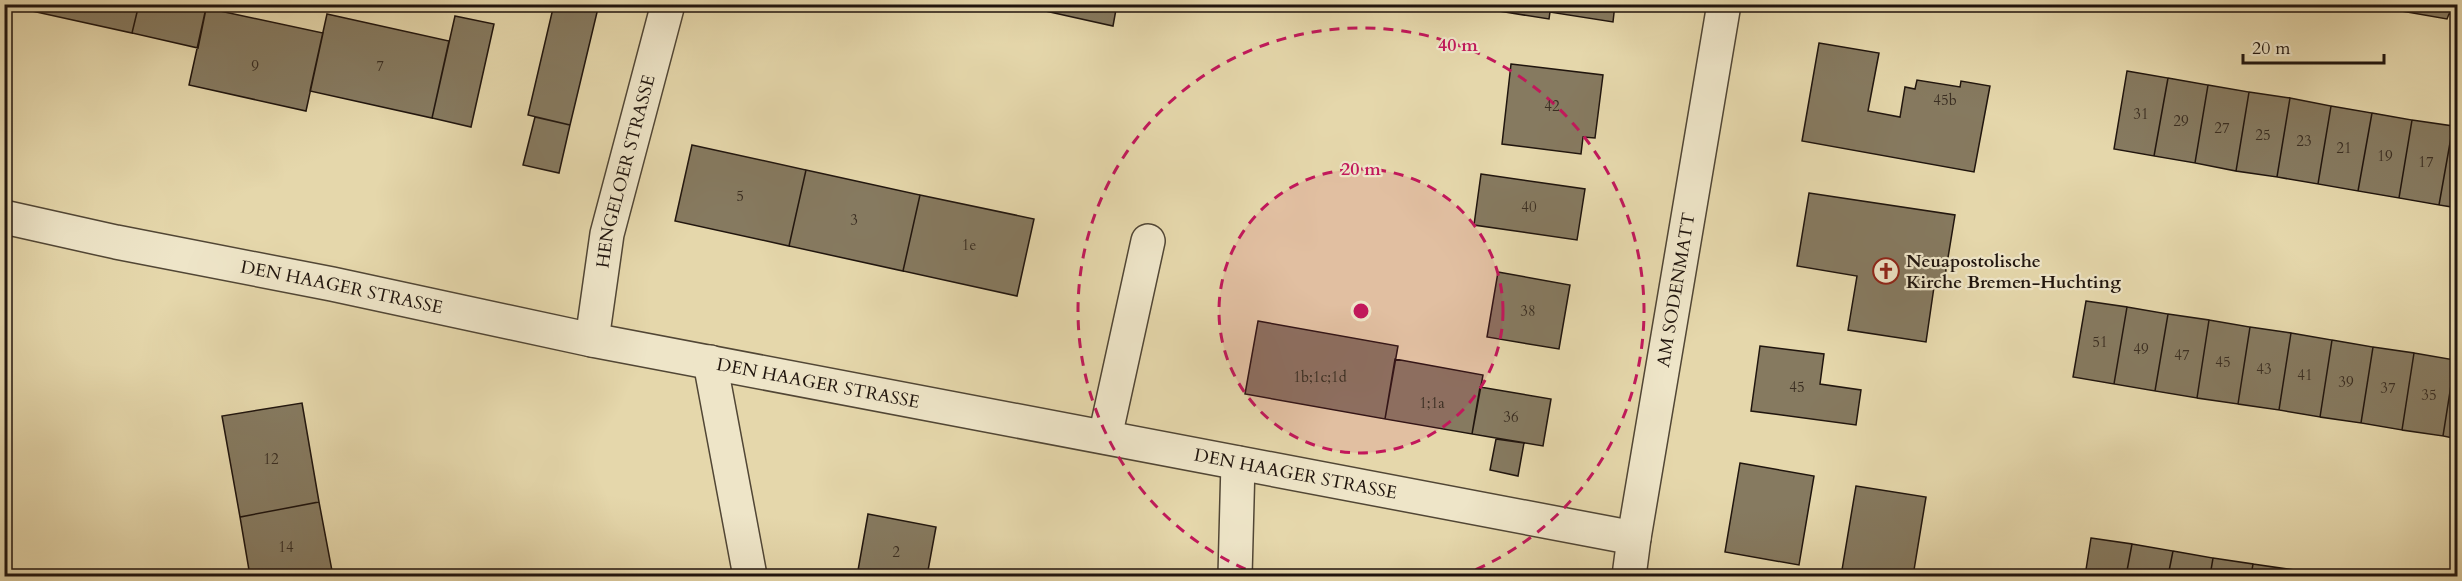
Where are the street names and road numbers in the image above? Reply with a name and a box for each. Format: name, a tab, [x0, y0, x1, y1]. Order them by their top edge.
street label: HENGELOER STRASSE	[590, 72, 662, 270]
street label: AM SODENMATT	[1651, 211, 1702, 369]
street label: DEN HAAGER STRASSE	[238, 255, 445, 321]
street label: DEN HAAGER STRASSE	[715, 352, 922, 415]
street label: DEN HAAGER STRASSE	[1192, 443, 1399, 506]

